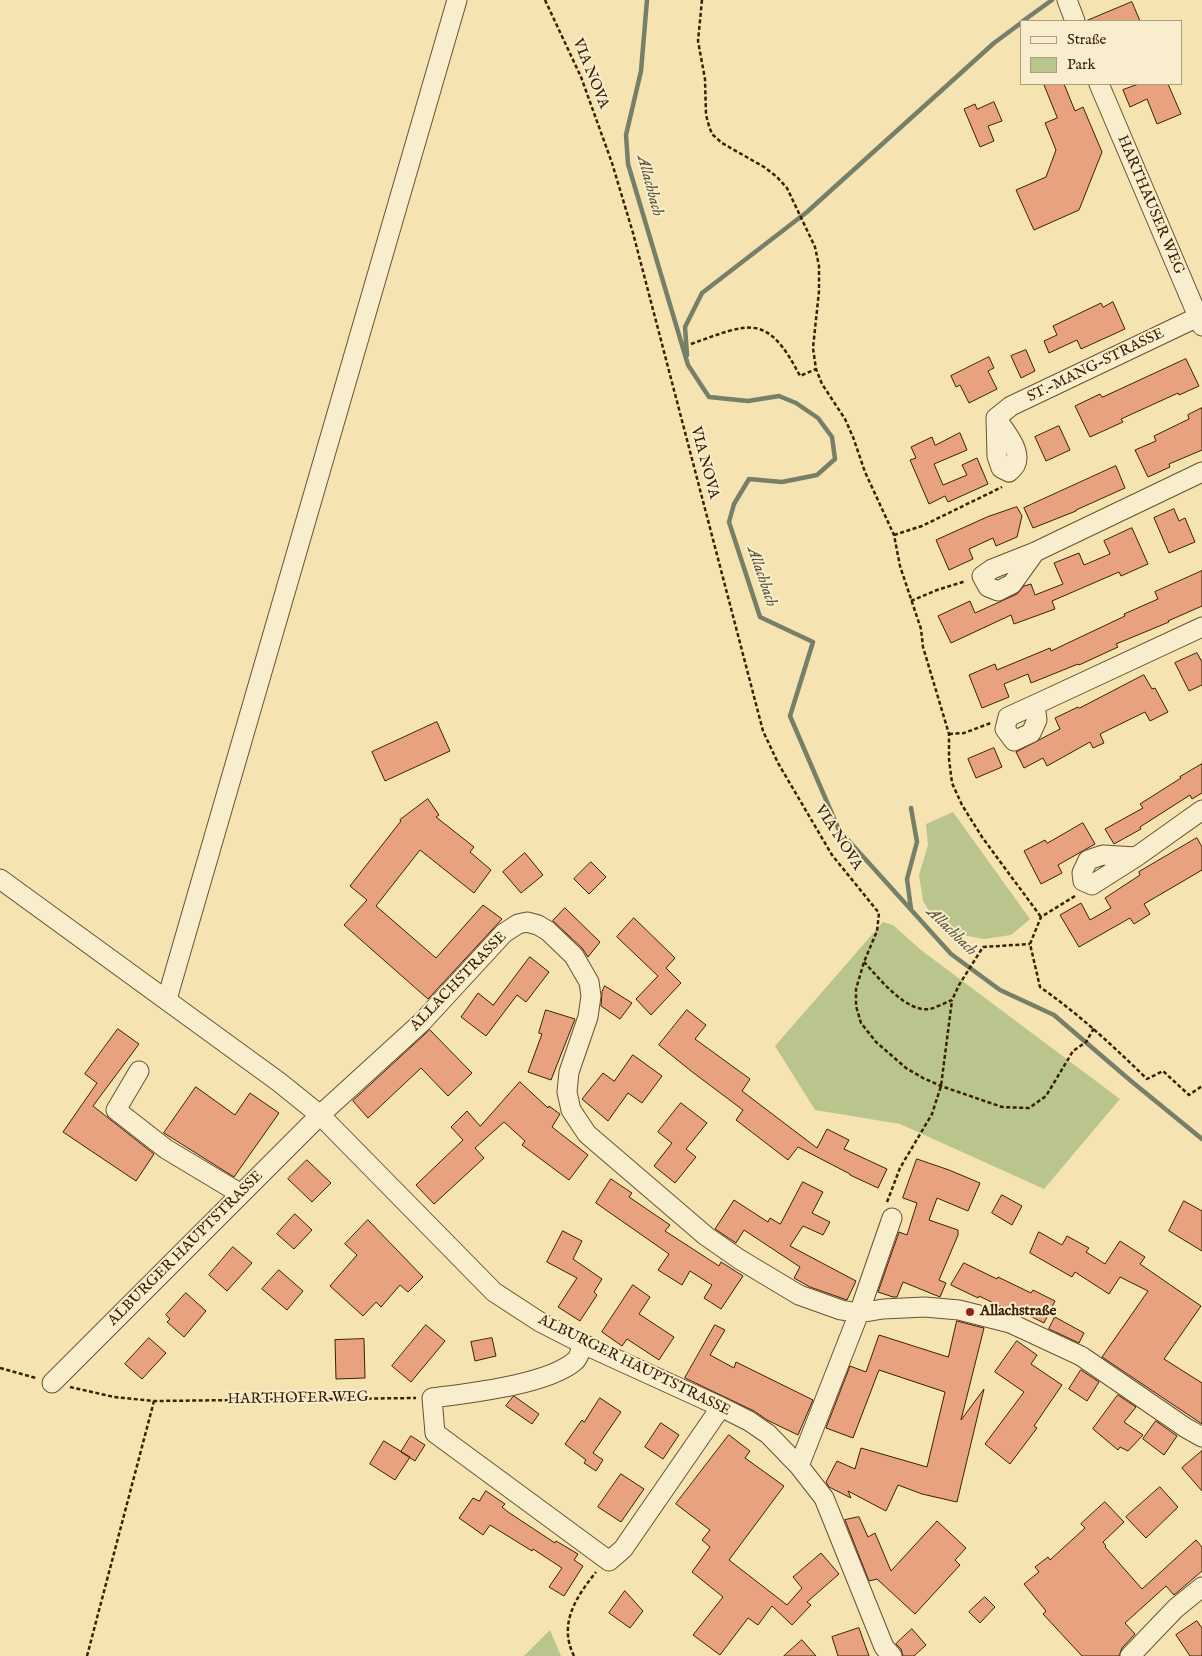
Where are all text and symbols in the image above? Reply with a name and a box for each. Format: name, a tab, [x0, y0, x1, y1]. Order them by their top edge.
legend	[1020, 20, 1182, 85]
text: Straße	[1067, 30, 1106, 49]
street label: VIA NOVA	[568, 36, 612, 112]
text: Park	[1067, 55, 1096, 74]
street label: HARTHAUSER WEG	[1113, 133, 1187, 277]
water label: Allachbach	[632, 153, 666, 219]
street label: ST.-MANG-STRASSE	[1025, 325, 1167, 407]
street label: VIA NOVA	[686, 425, 722, 501]
water label: Allachbach	[742, 544, 780, 610]
street label: VIA NOVA	[810, 802, 866, 874]
water label: Allachbach	[922, 903, 980, 961]
street label: ALLACHSTRASSE	[407, 929, 511, 1035]
street label: ALBURGER HAUPTSTRASSE	[105, 1168, 267, 1330]
place label: Allachstraße	[980, 1303, 1056, 1321]
marker: Allachstraße	[964, 1306, 976, 1318]
street label: ALBURGER HAUPTSTRASSE	[535, 1311, 733, 1421]
street label: HARTHOFER WEG	[227, 1389, 369, 1409]

